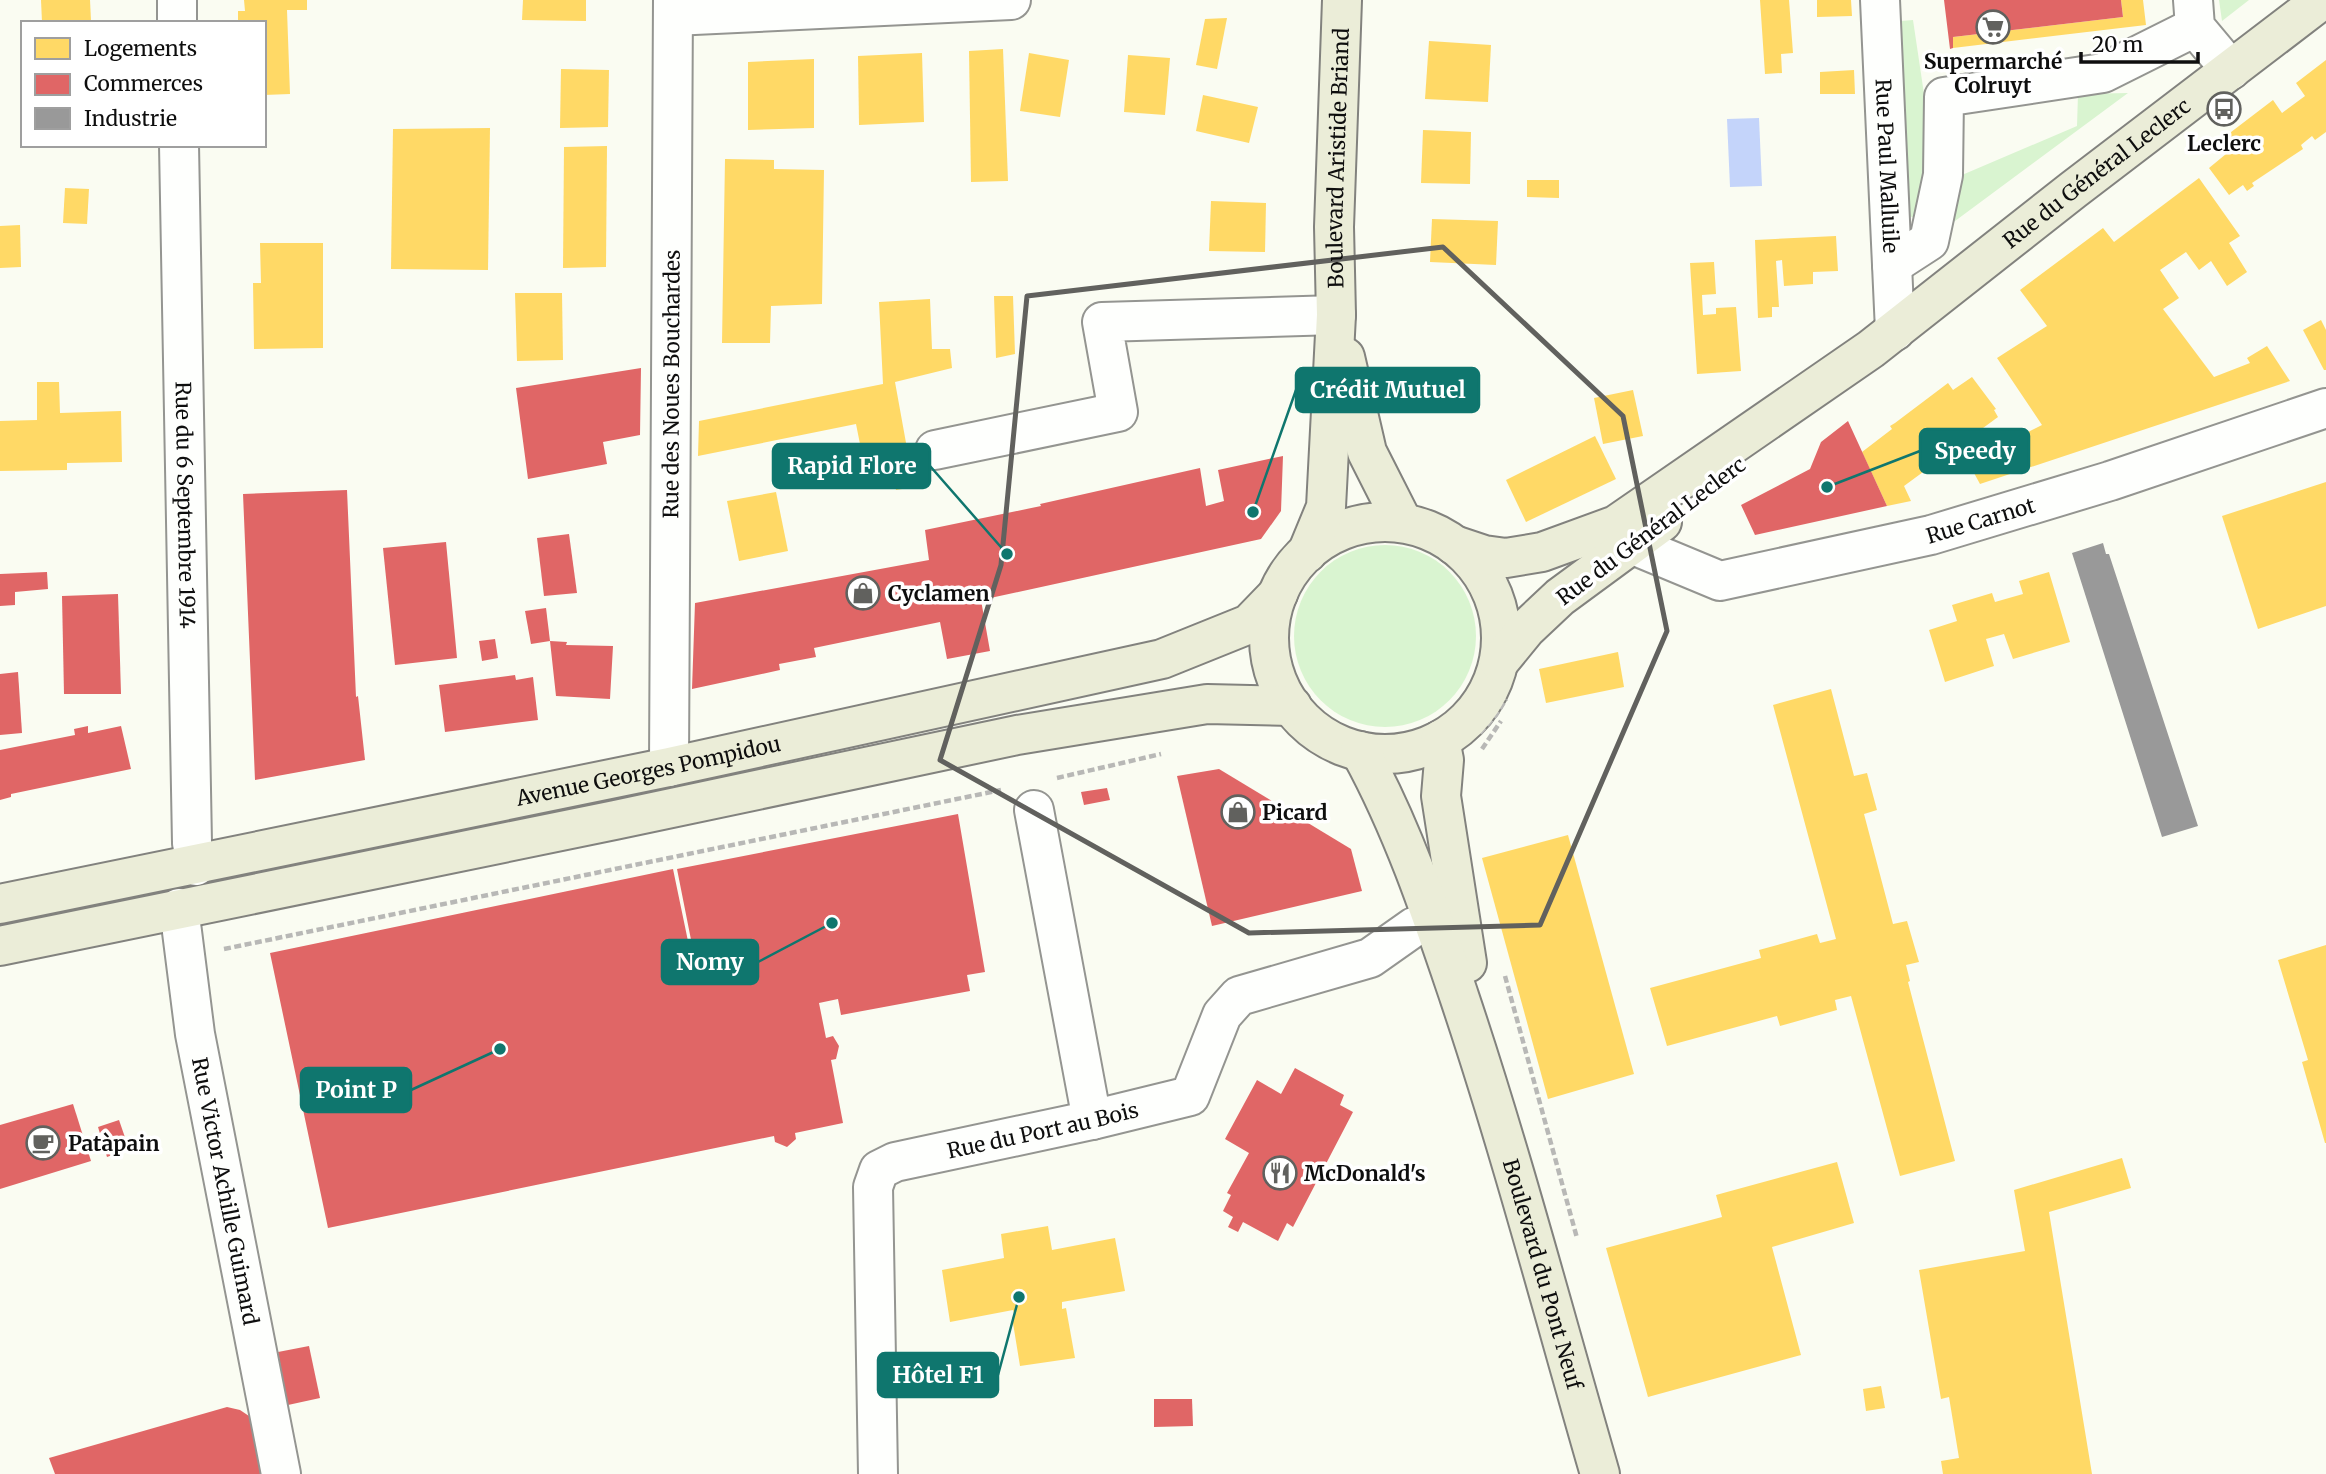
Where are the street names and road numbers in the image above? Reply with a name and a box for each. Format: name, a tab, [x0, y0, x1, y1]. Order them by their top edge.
street label: Boulevard Aristide Briand	[1320, 27, 1355, 289]
street label: Rue Paul Malluile	[1870, 78, 1905, 254]
street label: Rue du Général Leclerc	[1997, 92, 2196, 254]
street label: Rue des Noues Bouchardes	[657, 249, 685, 519]
street label: Rue du 6 Septembre 1914	[170, 381, 202, 629]
street label: Rue du Général Leclerc	[1551, 451, 1751, 611]
street label: Rue Carnot	[1923, 491, 2038, 549]
street label: Avenue Georges Pompidou	[513, 729, 783, 812]
street label: Rue Victor Achille Guimard	[186, 1055, 265, 1328]
street label: Rue du Port au Bois	[944, 1096, 1141, 1164]
street label: Boulevard du Pont Neuf	[1497, 1156, 1589, 1393]

